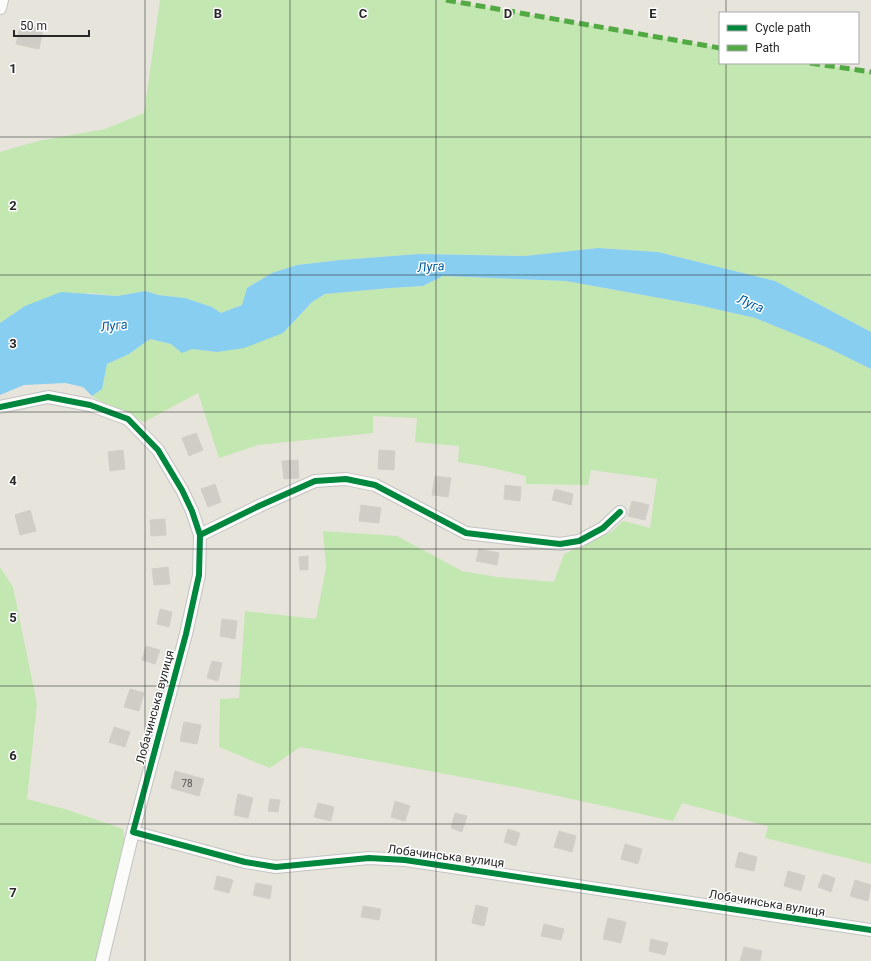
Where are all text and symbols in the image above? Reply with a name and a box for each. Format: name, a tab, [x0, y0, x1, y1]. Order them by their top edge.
text: B	[214, 6, 222, 21]
text: C	[359, 6, 368, 21]
text: D	[504, 6, 512, 21]
text: E	[649, 6, 657, 21]
scale bar	[14, 12, 89, 38]
legend	[719, 12, 859, 64]
text: 50 m	[20, 19, 47, 33]
text: Cycle path	[755, 21, 811, 35]
text: Path	[755, 41, 780, 55]
text: 1	[9, 61, 17, 76]
text: 2	[9, 198, 17, 213]
water label: Луга	[416, 258, 445, 275]
water label: Луга	[734, 291, 766, 316]
water label: Луга	[99, 316, 129, 335]
text: 3	[9, 336, 17, 351]
text: 4	[9, 473, 17, 488]
text: 5	[9, 610, 17, 625]
street label: Лобачинська вулиця	[133, 648, 177, 766]
text: 6	[9, 748, 17, 763]
house number: 78	[181, 778, 193, 789]
street label: Лобачинська вулиця	[387, 842, 505, 870]
text: 7	[9, 885, 17, 900]
street label: Лобачинська вулиця	[708, 887, 826, 919]

